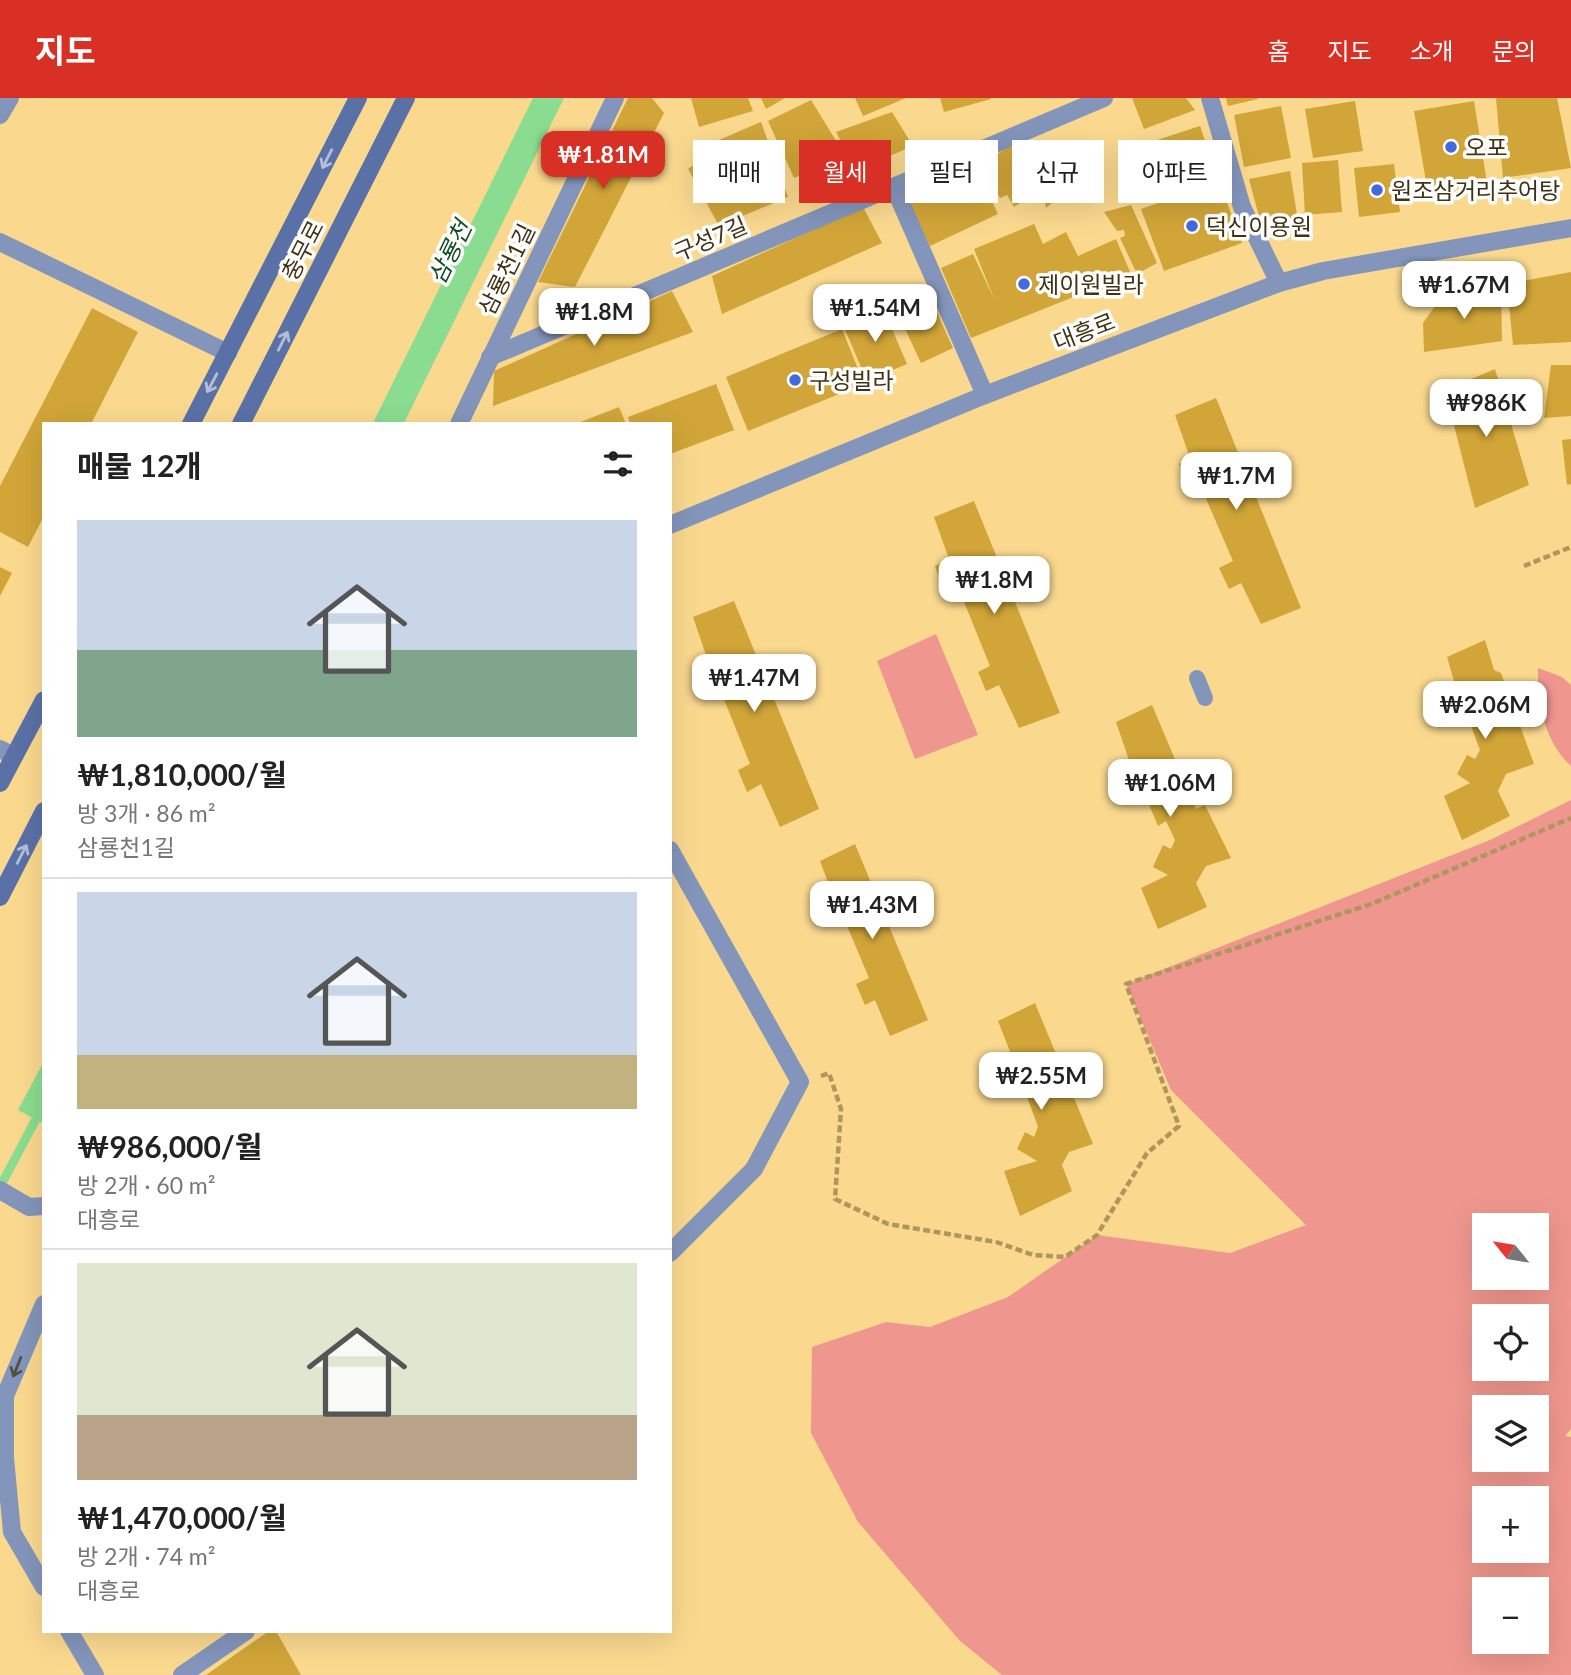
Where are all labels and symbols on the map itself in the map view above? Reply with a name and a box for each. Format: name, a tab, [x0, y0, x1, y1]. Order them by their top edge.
pin: ₩1.81M	[546, 132, 660, 191]
place label: 오포	[1465, 133, 1507, 161]
marker: 오포	[1443, 139, 1459, 155]
one-way arrow	[320, 148, 334, 169]
place label: 원조삼거리추어탕	[1391, 176, 1560, 204]
marker: 원조삼거리추어탕	[1369, 182, 1385, 198]
street label: 구성7길	[669, 210, 751, 266]
place label: 덕신이용원	[1206, 212, 1312, 240]
water label: 삼룡천	[421, 213, 478, 288]
street label: 충무로	[275, 215, 329, 285]
marker: 덕신이용원	[1184, 218, 1200, 234]
street label: 삼룡천1길	[472, 219, 540, 319]
pin: ₩1.67M	[1407, 262, 1521, 321]
place label: 제이원빌라	[1038, 270, 1144, 298]
marker: 제이원빌라	[1016, 276, 1032, 292]
pin: ₩1.54M	[818, 285, 932, 344]
pin: ₩1.8M	[545, 288, 643, 348]
street label: 대흥로	[1049, 307, 1119, 355]
one-way arrow	[276, 331, 290, 352]
place label: 구성빌라	[809, 366, 894, 394]
one-way arrow	[205, 372, 219, 393]
marker: 구성빌라	[787, 372, 803, 388]
pin: ₩986K	[1437, 380, 1535, 439]
pin: ₩1.7M	[1187, 452, 1285, 512]
pin: ₩1.8M	[945, 556, 1043, 616]
pin: ₩1.47M	[697, 654, 811, 714]
pin: ₩2.06M	[1428, 682, 1542, 741]
pin: ₩1.06M	[1113, 760, 1227, 819]
one-way arrow	[15, 844, 29, 865]
pin: ₩1.43M	[815, 882, 929, 941]
pin: ₩2.55M	[984, 1052, 1098, 1112]
north arrow	[1472, 1213, 1549, 1290]
one-way arrow	[10, 1355, 23, 1377]

